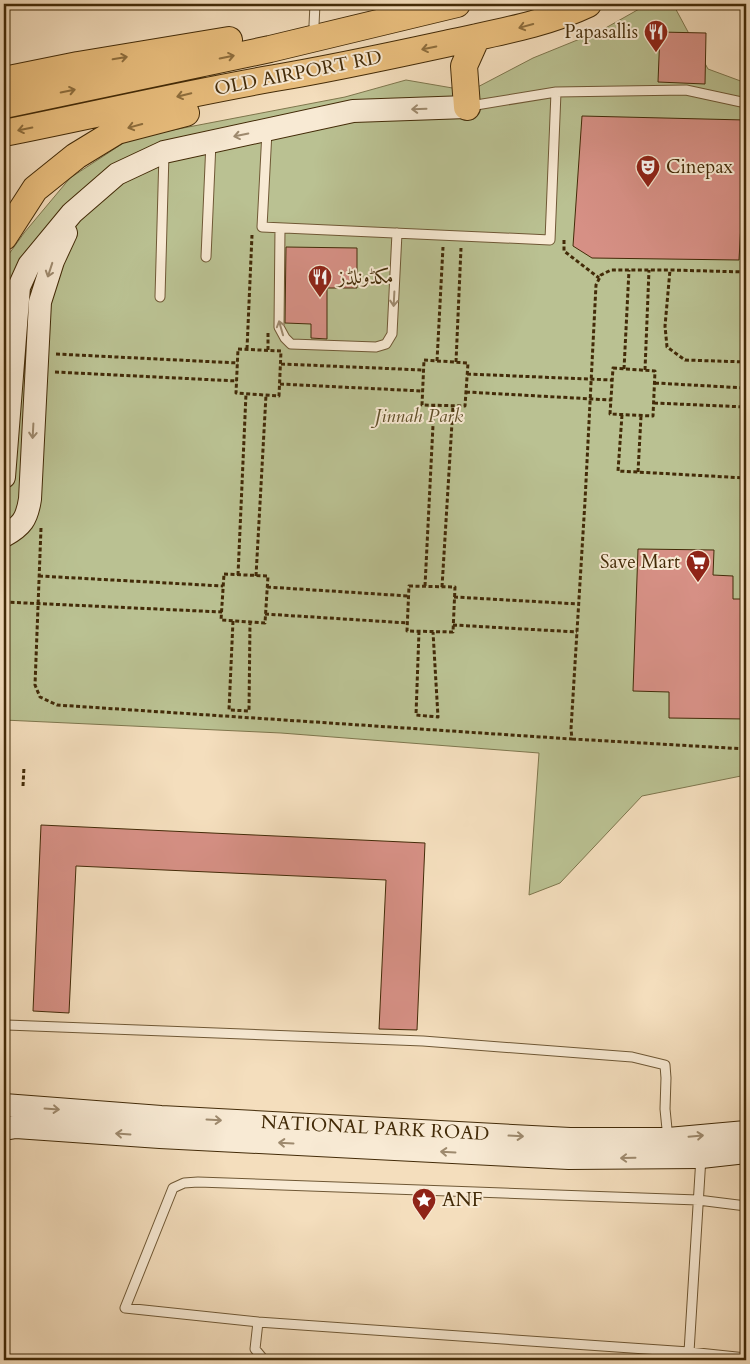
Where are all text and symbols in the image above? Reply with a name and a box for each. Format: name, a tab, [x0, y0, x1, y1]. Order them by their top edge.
place label: Papasallis	[564, 19, 638, 45]
restaurant icon: Papasallis	[643, 19, 669, 53]
one-way arrow	[518, 21, 534, 31]
street label: OLD AIRPORT RD	[212, 44, 384, 102]
one-way arrow	[422, 44, 438, 53]
one-way arrow	[219, 52, 235, 62]
one-way arrow	[112, 53, 128, 63]
one-way arrow	[60, 85, 76, 95]
one-way arrow	[176, 91, 192, 101]
one-way arrow	[411, 105, 427, 114]
one-way arrow	[127, 122, 143, 131]
one-way arrow	[17, 124, 33, 134]
one-way arrow	[234, 131, 250, 140]
theatre icon: Cinepax	[635, 154, 661, 188]
place label: Cinepax	[666, 154, 734, 180]
one-way arrow	[44, 262, 54, 278]
restaurant icon: مکڈونلڈز	[307, 264, 333, 298]
place label: مکڈونلڈز	[336, 264, 393, 290]
one-way arrow	[389, 291, 398, 307]
one-way arrow	[276, 320, 285, 336]
park label: Jinnah Park	[371, 403, 464, 429]
one-way arrow	[29, 423, 38, 439]
place label: Save Mart	[600, 549, 680, 575]
supermarket icon: Save Mart	[685, 549, 711, 583]
one-way arrow	[44, 1105, 60, 1114]
street label: NATIONAL PARK ROAD	[260, 1109, 490, 1147]
one-way arrow	[206, 1115, 222, 1124]
one-way arrow	[116, 1130, 132, 1139]
one-way arrow	[508, 1131, 524, 1140]
one-way arrow	[688, 1132, 704, 1141]
one-way arrow	[278, 1138, 294, 1147]
one-way arrow	[440, 1147, 456, 1156]
one-way arrow	[620, 1153, 636, 1162]
place icon: ANF	[411, 1187, 437, 1221]
place label: ANF	[442, 1187, 483, 1213]

